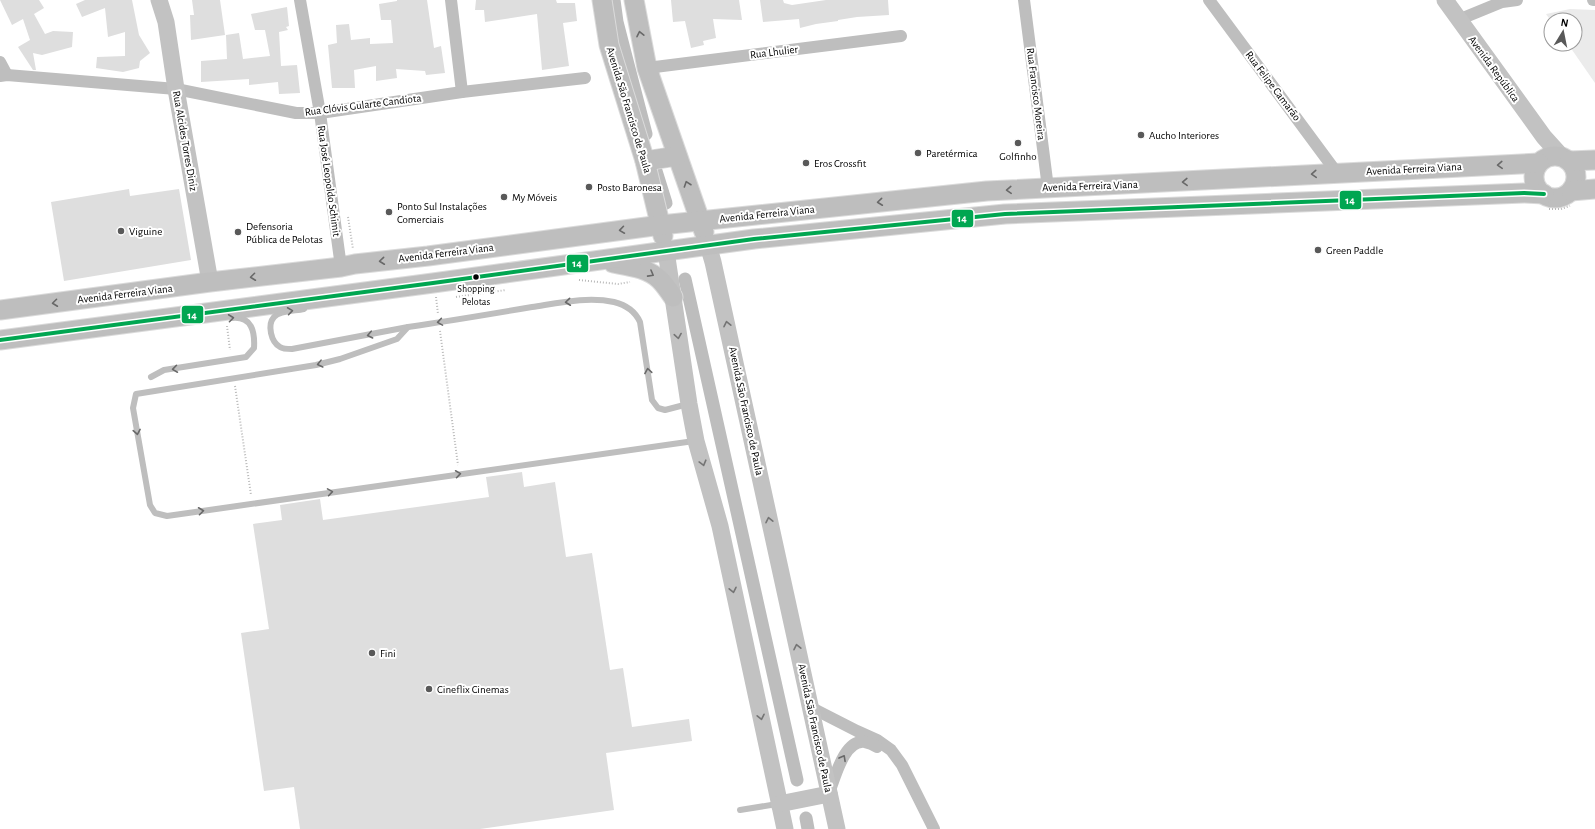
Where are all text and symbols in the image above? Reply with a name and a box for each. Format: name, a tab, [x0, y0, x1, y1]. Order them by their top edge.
north arrow	[1543, 12, 1583, 52]
text: N	[1560, 17, 1569, 29]
one-way arrow	[637, 31, 645, 37]
street label: Avenida República	[1466, 34, 1522, 104]
street label: Rua Lhulier	[749, 44, 799, 60]
street label: Avenida São Francisco de Paula	[605, 46, 653, 174]
street label: Rua Francisco Moreira	[1025, 47, 1047, 141]
street label: Rua Felipe Camarão	[1243, 49, 1303, 123]
street label: Rua Alcides Torres Diniz	[171, 90, 199, 192]
street label: Rua Clóvis Gularte Candiota	[304, 92, 422, 118]
street label: Rua José Leopoldo Schimit	[316, 125, 342, 238]
marker: Aucho Interiores	[1136, 130, 1146, 140]
place label: Aucho Interiores	[1149, 130, 1219, 141]
marker: Golfinho	[1013, 138, 1023, 148]
marker: Paretérmica	[913, 148, 923, 158]
place label: Paretérmica	[926, 148, 978, 159]
place label: Golfinho	[999, 151, 1037, 162]
marker: Eros Crossfit	[801, 158, 811, 168]
place label: Eros Crossfit	[814, 158, 867, 169]
street label: Avenida Ferreira Viana	[1366, 161, 1462, 177]
one-way arrow	[1497, 161, 1503, 169]
one-way arrow	[1311, 170, 1317, 179]
one-way arrow	[1182, 178, 1188, 186]
street label: Avenida Ferreira Viana	[1042, 179, 1138, 193]
one-way arrow	[683, 181, 692, 188]
marker: Posto Baronesa	[584, 182, 594, 192]
place label: Posto Baronesa	[597, 182, 662, 193]
one-way arrow	[1006, 185, 1012, 194]
line badge: 14	[1339, 190, 1362, 210]
marker: My Móveis	[499, 192, 509, 202]
place label: My Móveis	[512, 192, 557, 203]
text: 14	[1345, 195, 1355, 206]
one-way arrow	[877, 198, 883, 207]
place label: Ponto Sul Instalações Comerciais	[397, 201, 487, 225]
street label: Avenida Ferreira Viana	[719, 204, 815, 224]
marker: Ponto Sul Instalações Comerciais	[384, 207, 394, 217]
line badge: 14	[951, 209, 974, 228]
text: 14	[957, 213, 967, 224]
place label: Defensoria Pública de Pelotas	[246, 221, 323, 245]
one-way arrow	[619, 225, 625, 234]
marker: Viguine	[116, 226, 126, 236]
place label: Viguine	[129, 226, 162, 237]
marker: Defensoria Pública de Pelotas	[233, 227, 243, 237]
street label: Avenida Ferreira Viana	[398, 242, 494, 264]
marker: Green Paddle	[1313, 245, 1323, 255]
place label: Green Paddle	[1326, 245, 1383, 256]
line badge: 14	[566, 254, 589, 273]
one-way arrow	[379, 256, 385, 265]
text: 14	[572, 258, 582, 269]
one-way arrow	[646, 269, 654, 277]
one-way arrow	[250, 272, 256, 281]
marker: Shopping Pelotas	[471, 272, 481, 282]
street label: Avenida Ferreira Viana	[77, 283, 173, 305]
place label: Shopping Pelotas	[457, 284, 495, 307]
one-way arrow	[52, 298, 58, 307]
one-way arrow	[565, 298, 571, 307]
line badge: 14	[181, 305, 204, 324]
one-way arrow	[287, 307, 294, 316]
text: 14	[187, 310, 197, 321]
one-way arrow	[228, 314, 234, 323]
one-way arrow	[437, 317, 443, 326]
one-way arrow	[723, 321, 731, 327]
one-way arrow	[366, 330, 373, 338]
one-way arrow	[674, 332, 682, 339]
street label: Avenida São Francisco de Paula	[727, 346, 765, 476]
one-way arrow	[317, 359, 323, 367]
one-way arrow	[172, 364, 178, 373]
one-way arrow	[644, 368, 653, 374]
one-way arrow	[132, 429, 141, 435]
one-way arrow	[698, 460, 706, 466]
one-way arrow	[455, 470, 462, 479]
one-way arrow	[327, 488, 333, 497]
one-way arrow	[198, 507, 204, 516]
one-way arrow	[766, 517, 774, 523]
one-way arrow	[728, 586, 737, 593]
one-way arrow	[794, 644, 802, 650]
marker: Fini	[367, 648, 377, 658]
place label: Fini	[380, 648, 396, 659]
street label: Avenida São Francisco de Paula	[796, 663, 834, 793]
marker: Cineflix Cinemas	[424, 684, 434, 694]
place label: Cineflix Cinemas	[437, 684, 509, 695]
one-way arrow	[756, 713, 764, 720]
one-way arrow	[839, 755, 846, 762]

